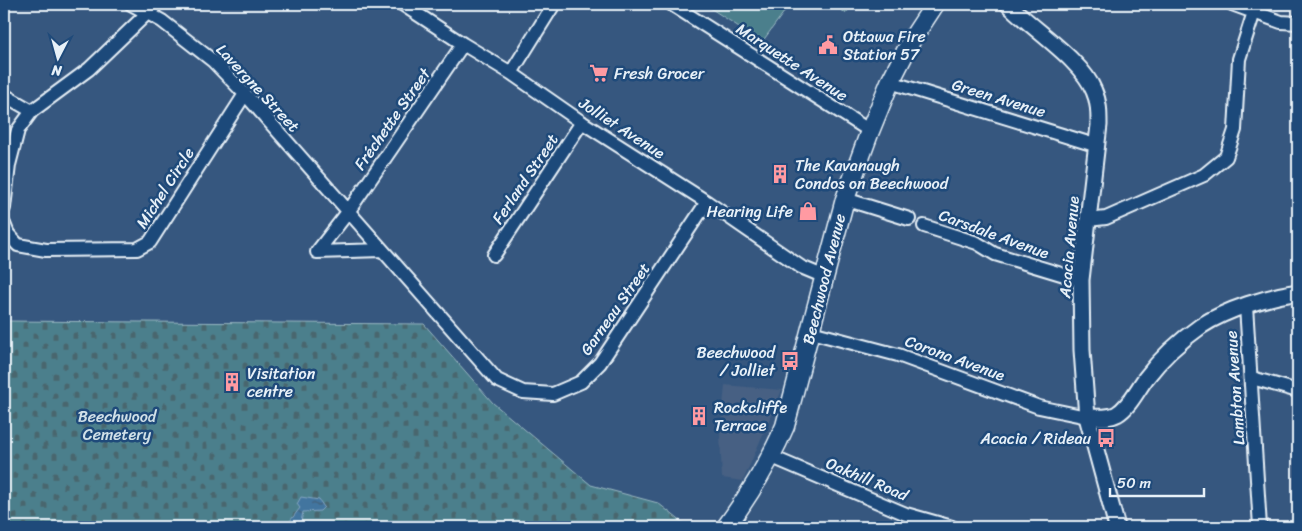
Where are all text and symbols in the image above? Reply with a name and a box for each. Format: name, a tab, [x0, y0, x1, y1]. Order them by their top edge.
street label: Marquette Avenue	[730, 15, 854, 109]
place label: Ottawa Fire Station 57	[843, 22, 926, 69]
north arrow	[32, 32, 82, 82]
public building icon: Ottawa Fire Station 57	[817, 34, 839, 56]
street label: Lavergne Street	[209, 37, 307, 139]
text: N	[50, 57, 64, 83]
place label: Fresh Grocer	[614, 59, 706, 88]
street label: Fréchette Street	[346, 61, 439, 176]
supermarket icon: Fresh Grocer	[588, 62, 610, 84]
street label: Green Avenue	[948, 70, 1050, 126]
street label: Jolliet Avenue	[572, 88, 671, 167]
street label: Ferland Street	[484, 128, 566, 230]
street label: Michel Circle	[128, 141, 202, 235]
place label: The Kavanaugh Condos on Beechwood	[795, 151, 950, 198]
building icon: The Kavanaugh Condos on Beechwood	[769, 163, 791, 185]
street label: Acacia Avenue	[1050, 195, 1088, 300]
place label: Hearing Life	[706, 197, 793, 226]
shop icon: Hearing Life	[797, 200, 819, 222]
street label: Carsdale Avenue	[935, 201, 1054, 268]
street label: Beechwood Avenue	[794, 210, 854, 348]
street label: Garneau Street	[572, 256, 658, 362]
street label: Corona Avenue	[901, 326, 1009, 390]
street label: Lambton Avenue	[1217, 330, 1253, 446]
place label: Beechwood / Jolliet	[697, 338, 777, 385]
bus stop icon: Beechwood / Jolliet	[779, 350, 801, 372]
place label: Visitation centre	[247, 359, 316, 406]
building icon: Visitation centre	[221, 371, 243, 393]
place label: Rockcliffe Terrace	[714, 393, 787, 440]
park label: Beechwood Cemetery	[78, 402, 158, 449]
building icon: Rockcliffe Terrace	[688, 405, 710, 427]
place label: Acacia / Rideau	[979, 424, 1091, 453]
bus stop icon: Acacia / Rideau	[1095, 427, 1117, 449]
street label: Oakhill Road	[821, 449, 914, 510]
scale bar	[1110, 466, 1203, 498]
text: 50 m	[1117, 470, 1152, 496]

